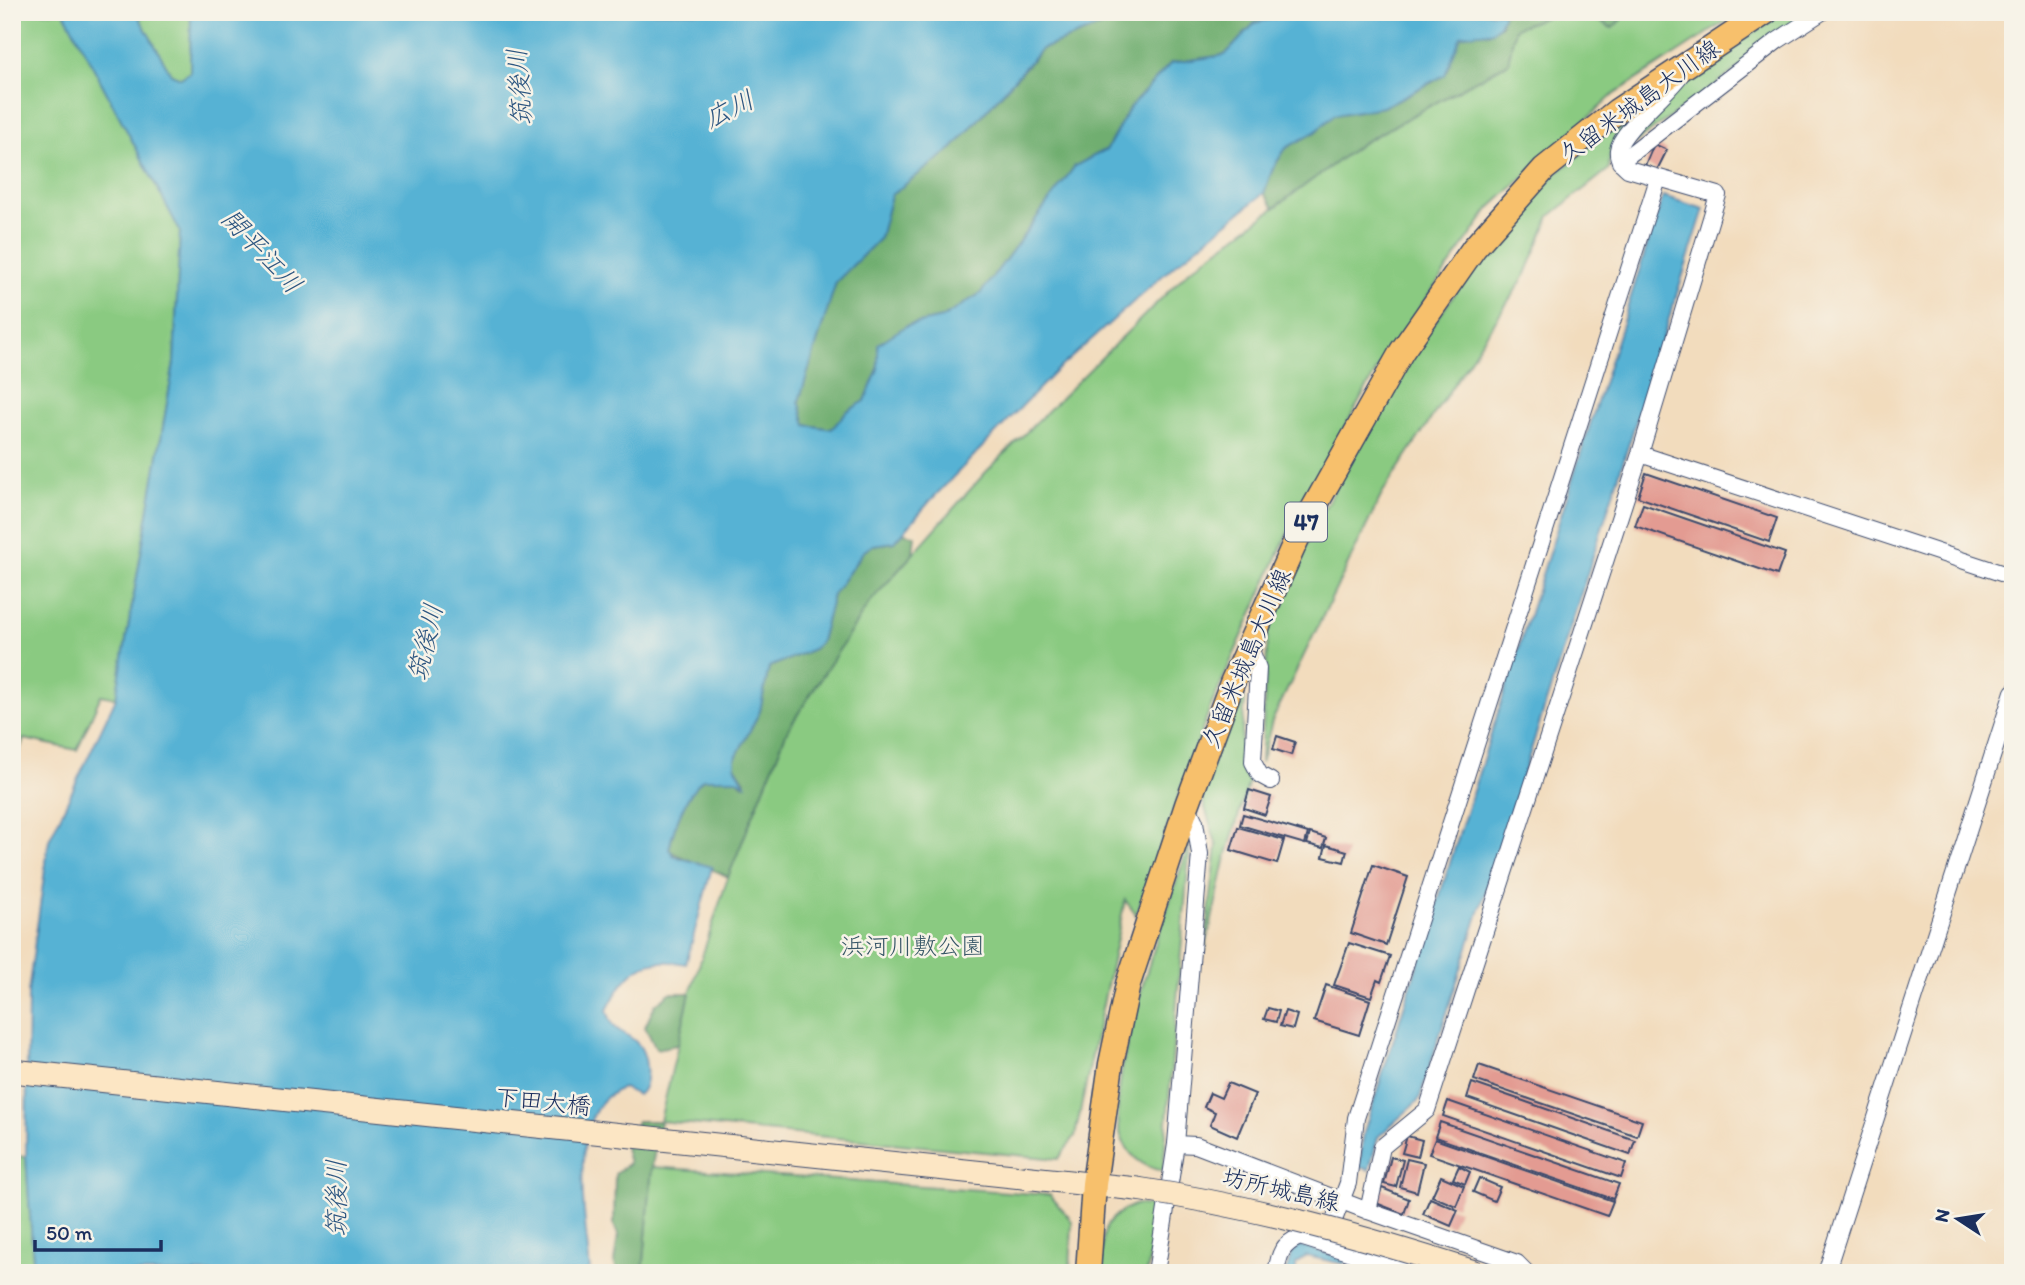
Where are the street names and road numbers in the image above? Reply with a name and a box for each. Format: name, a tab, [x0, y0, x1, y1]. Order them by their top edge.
street label: 久留米城島大川線	[1553, 33, 1725, 169]
road number: 47	[1285, 502, 1327, 542]
street label: 久留米城島大川線	[1195, 564, 1297, 752]
street label: 下田大橋	[494, 1082, 592, 1120]
street label: 坊所城島線	[1219, 1161, 1343, 1217]

